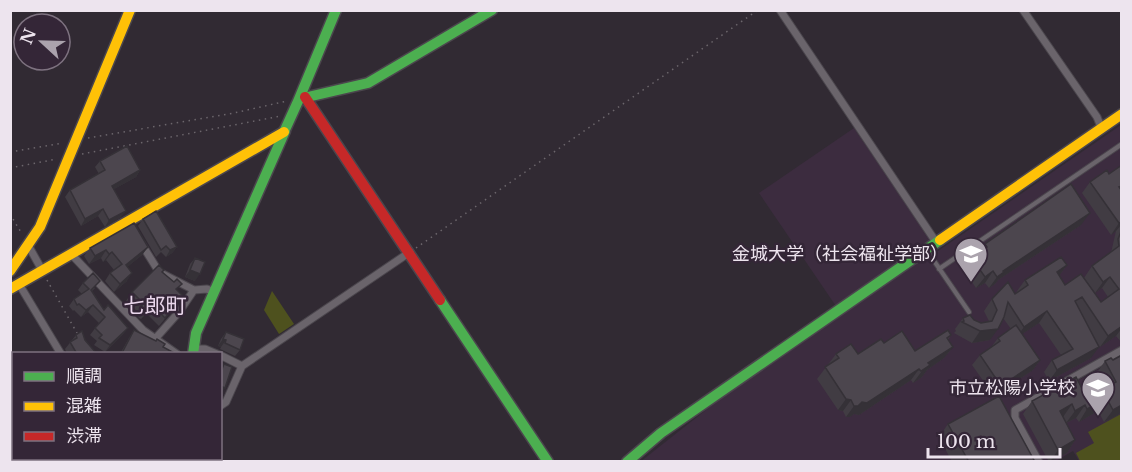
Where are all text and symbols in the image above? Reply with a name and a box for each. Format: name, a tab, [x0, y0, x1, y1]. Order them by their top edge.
north arrow	[12, 12, 72, 72]
text: N	[16, 26, 40, 47]
school or university icon: 金城大学（社会福祉学部）	[953, 236, 989, 283]
place label: 金城大学（社会福祉学部）	[732, 243, 948, 265]
district label: 七郎町	[124, 293, 187, 319]
legend	[12, 352, 222, 460]
text: 順調	[66, 365, 102, 387]
school or university icon: 市立松陽小学校	[1080, 370, 1116, 417]
place label: 市立松陽小学校	[949, 377, 1075, 399]
text: 混雑	[66, 395, 102, 417]
scale bar	[928, 421, 1060, 459]
text: 渋滞	[66, 425, 102, 447]
text: 100 m	[937, 431, 995, 453]

